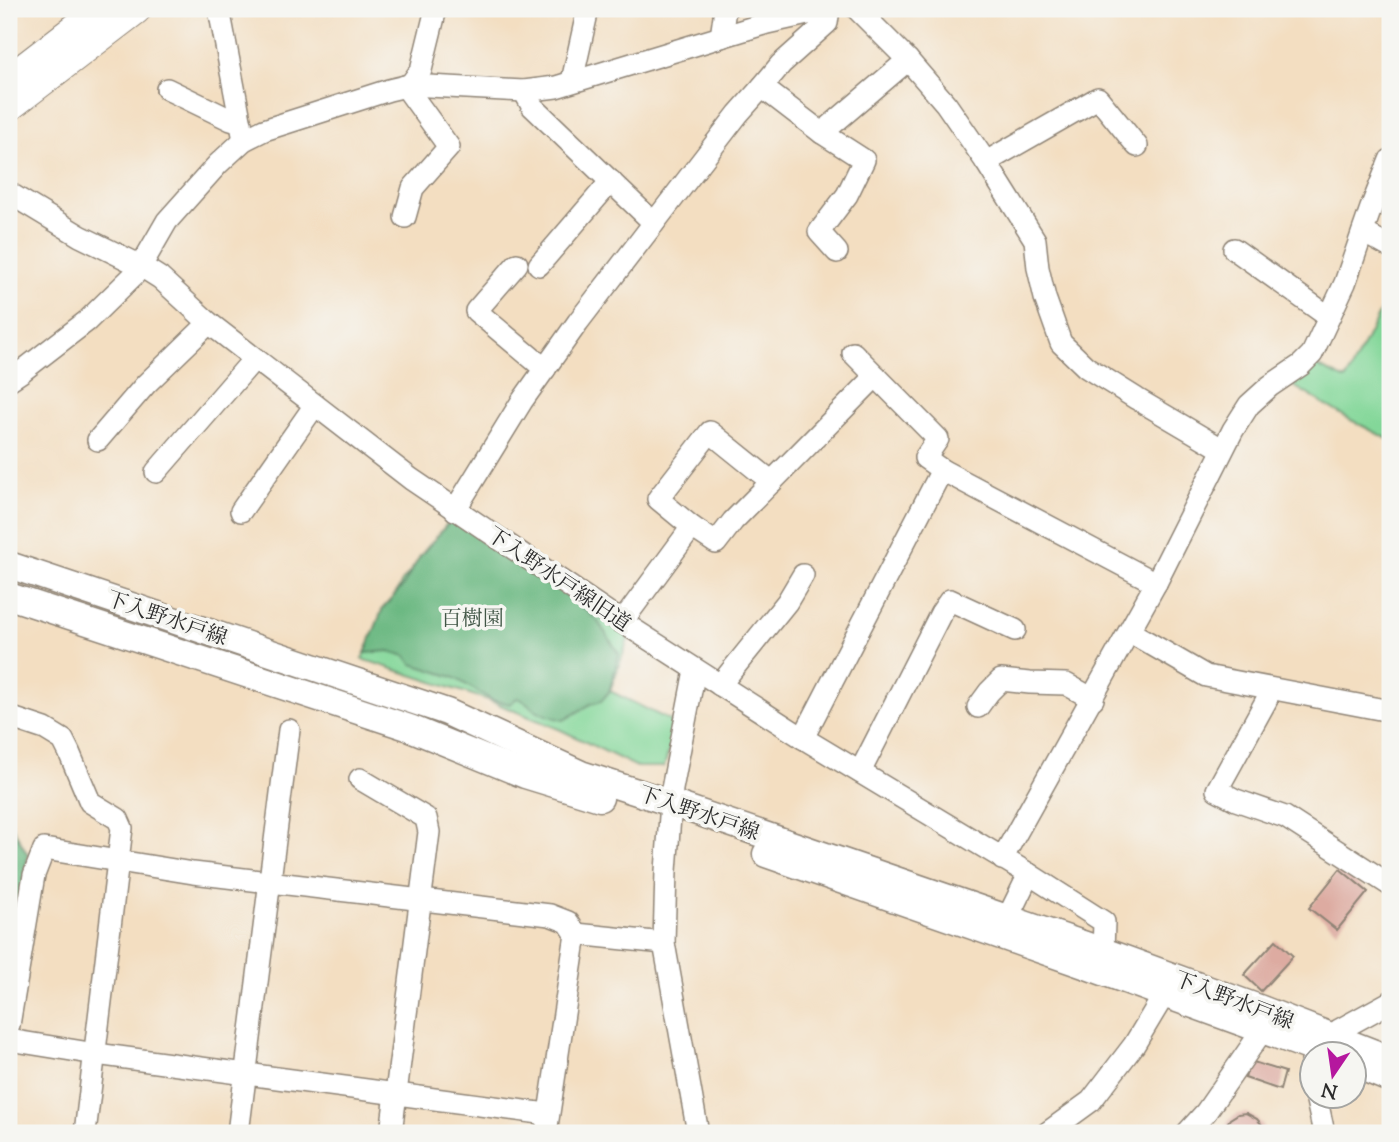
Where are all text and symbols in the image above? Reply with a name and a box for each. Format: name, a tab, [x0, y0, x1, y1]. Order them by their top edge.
street label: 下入野水戸線旧道	[480, 521, 636, 640]
street label: 下入野水戸線	[102, 585, 231, 655]
park label: 百樹園	[441, 605, 504, 635]
street label: 下入野水戸線	[634, 780, 763, 850]
street label: 下入野水戸線	[1169, 965, 1297, 1038]
north arrow	[1298, 1040, 1368, 1110]
text: N	[1319, 1074, 1340, 1104]

